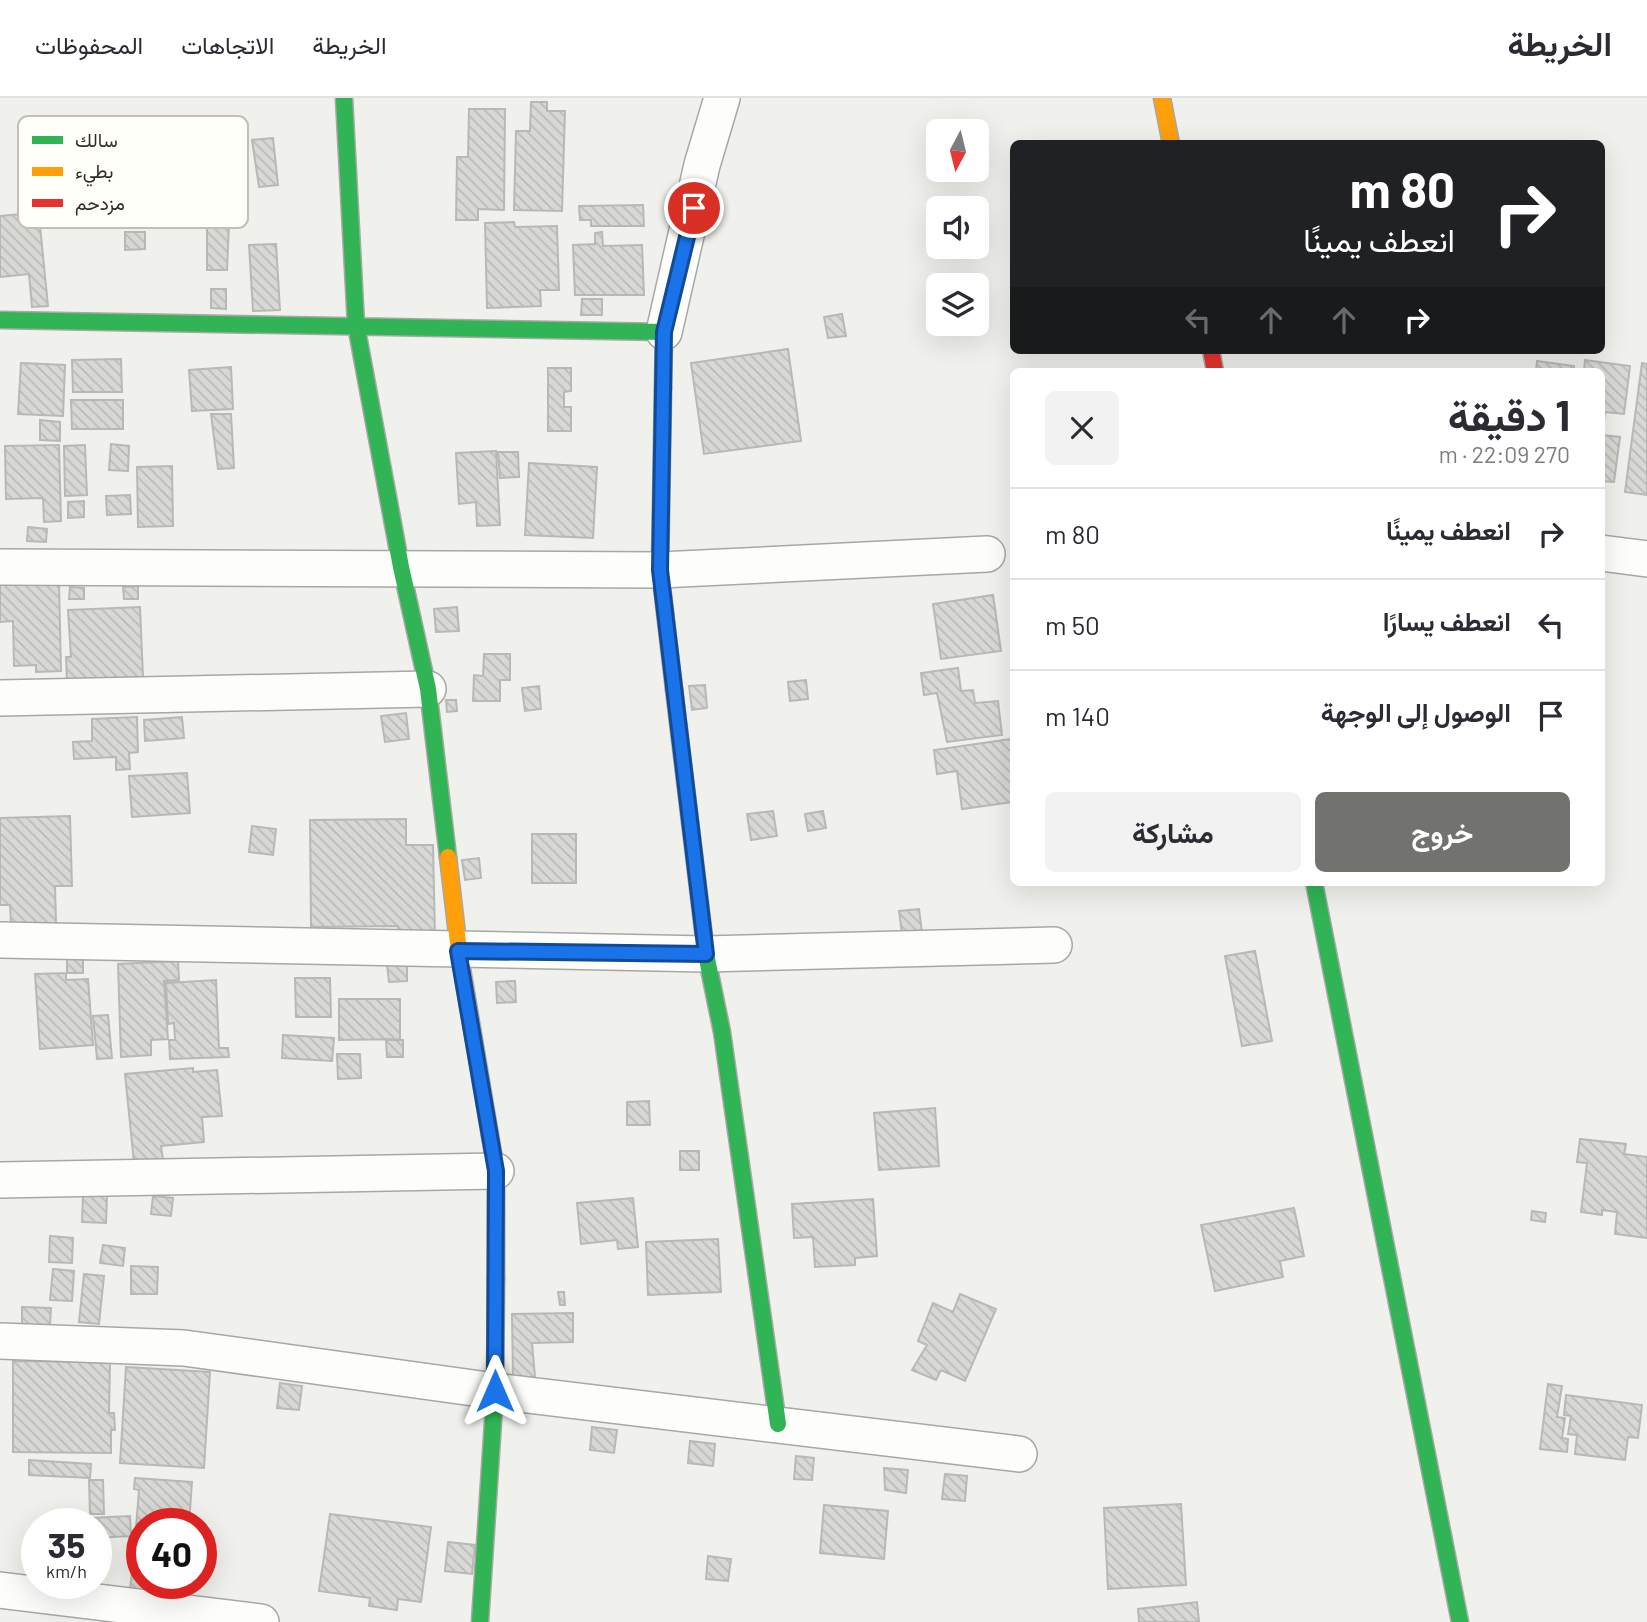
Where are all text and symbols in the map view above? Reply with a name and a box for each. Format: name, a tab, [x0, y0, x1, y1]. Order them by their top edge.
text: الخريطة	[1508, 23, 1612, 63]
text: المحفوظات	[35, 30, 143, 59]
text: الاتجاهات	[181, 30, 274, 59]
text: الخريطة	[312, 30, 387, 59]
legend	[18, 116, 248, 228]
north arrow	[926, 119, 989, 182]
map controls	[926, 119, 989, 336]
text: سالك	[75, 128, 118, 151]
text: بطيء	[75, 159, 113, 187]
text: 80 m	[1350, 159, 1455, 218]
icon: right	[1479, 168, 1570, 259]
pin	[664, 178, 724, 238]
icon: arrive	[675, 189, 713, 227]
text: مزدحم	[75, 191, 125, 216]
button: sound	[926, 196, 989, 259]
text: انعطف يمينًا	[1303, 220, 1455, 258]
button: layers	[926, 273, 989, 336]
icon: left	[1179, 301, 1217, 339]
icon: ahead	[1252, 301, 1290, 339]
icon: ahead	[1325, 301, 1363, 339]
icon: right	[1398, 301, 1436, 339]
text: 1 دقيقة	[1448, 389, 1570, 439]
button: close	[1045, 391, 1119, 465]
text: 270 m · 22:09	[1439, 440, 1570, 468]
text: انعطف يمينًا	[1386, 514, 1511, 545]
icon: right	[1532, 515, 1570, 553]
text: 80 m	[1045, 518, 1100, 549]
text: انعطف يسارًا	[1383, 605, 1511, 636]
icon: left	[1532, 606, 1570, 644]
text: 50 m	[1045, 609, 1100, 640]
text: الوصول إلى الوجهة	[1321, 696, 1511, 727]
icon: arrive	[1532, 697, 1570, 735]
text: 140 m	[1045, 700, 1110, 731]
button: مشاركة	[1045, 792, 1301, 872]
button: خروج	[1315, 792, 1570, 872]
position arrow	[458, 1354, 532, 1428]
speed limit sign: 40	[126, 1508, 217, 1599]
text: 35	[48, 1523, 85, 1565]
text: km/h	[46, 1560, 87, 1582]

